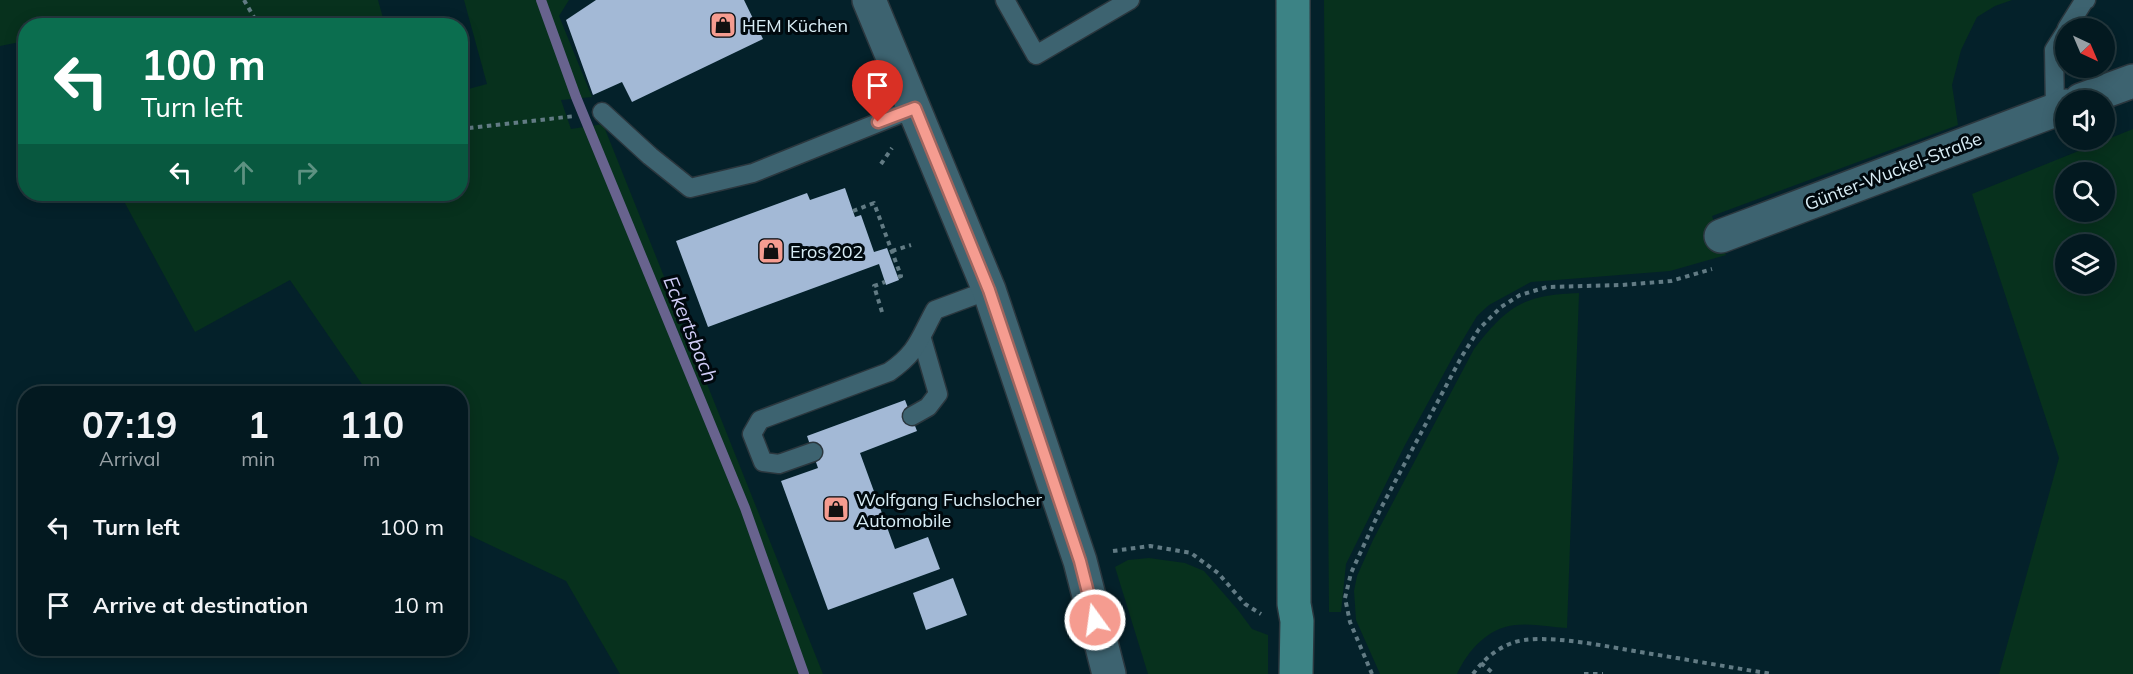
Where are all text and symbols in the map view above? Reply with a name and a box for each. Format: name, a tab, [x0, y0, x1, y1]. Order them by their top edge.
shop icon: HEM Küchen	[708, 10, 738, 40]
place label: HEM Küchen	[742, 14, 848, 37]
north arrow	[2055, 18, 2115, 78]
map controls	[2055, 18, 2115, 294]
text: 100 m	[141, 38, 266, 91]
icon: left	[42, 42, 120, 120]
pin	[852, 60, 903, 122]
icon: arrive	[861, 69, 894, 102]
text: Turn left	[141, 90, 243, 124]
button: sound	[2055, 90, 2115, 150]
street label: Günter-Wuckel-Straße	[1801, 127, 1985, 215]
icon: left	[164, 156, 197, 189]
icon: ahead	[227, 156, 260, 189]
icon: right	[290, 156, 323, 189]
button: search	[2055, 162, 2115, 222]
button: layers	[2055, 234, 2115, 294]
shop icon: Eros 202	[756, 236, 786, 266]
place label: Eros 202	[790, 240, 863, 263]
water label: Eckertsbach	[658, 272, 724, 386]
text: 07:19	[82, 402, 177, 447]
text: 1	[247, 402, 269, 447]
text: 110	[339, 402, 404, 447]
text: Arrival	[99, 446, 160, 471]
text: min	[241, 446, 275, 471]
text: m	[363, 446, 380, 471]
place label: Wolfgang Fuchslocher Automobile	[856, 488, 1043, 532]
shop icon: Wolfgang Fuchslocher Automobile	[821, 494, 851, 524]
icon: left	[42, 511, 75, 544]
text: Turn left	[93, 513, 180, 541]
text: 100 m	[379, 513, 444, 541]
position arrow	[1063, 588, 1127, 652]
icon: arrive	[42, 589, 75, 622]
text: Arrive at destination	[93, 591, 308, 619]
text: 10 m	[393, 591, 444, 619]

